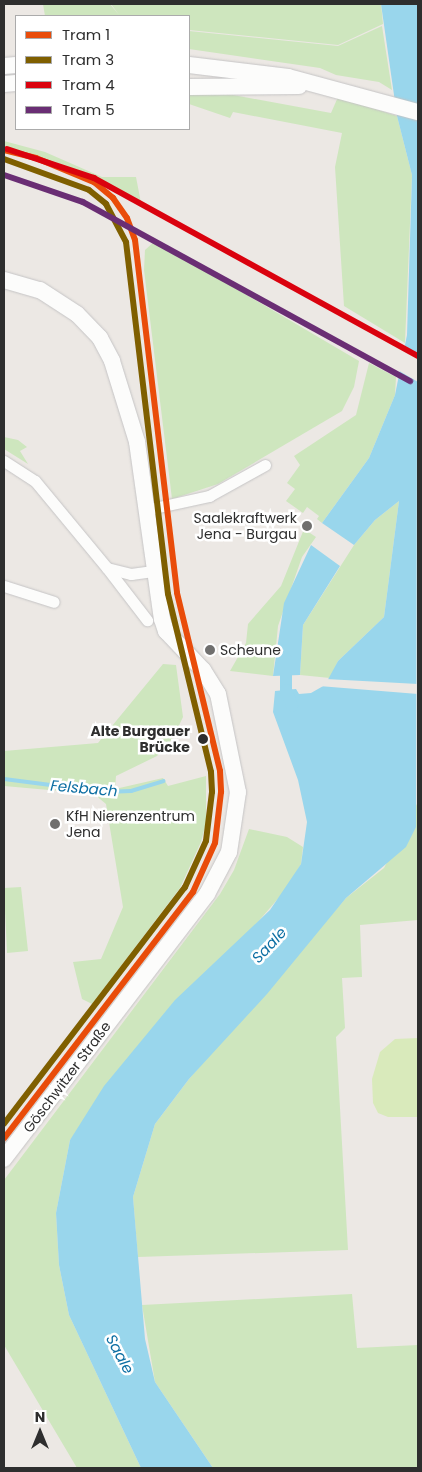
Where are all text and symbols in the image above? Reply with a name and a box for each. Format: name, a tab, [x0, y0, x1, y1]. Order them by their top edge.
legend	[15, 15, 190, 130]
text: Tram 1	[62, 24, 110, 45]
text: Tram 3	[62, 49, 114, 70]
text: Tram 4	[62, 74, 115, 95]
text: Tram 5	[62, 99, 115, 120]
place label: Saalekraftwerk Jena - Burgau	[194, 510, 297, 542]
marker: Saalekraftwerk Jena - Burgau	[301, 520, 313, 532]
place label: Scheune	[220, 642, 281, 658]
marker: Scheune	[204, 644, 216, 656]
place label: Alte Burgauer Brücke	[91, 723, 190, 756]
marker: Alte Burgauer Brücke	[194, 730, 212, 748]
water label: Felsbach	[50, 776, 118, 800]
place label: KfH Nierenzentrum Jena	[66, 808, 195, 840]
marker: KfH Nierenzentrum Jena	[48, 817, 62, 831]
water label: Saale	[248, 924, 290, 966]
street label: Göschwitzer Straße	[20, 1018, 114, 1136]
water label: Saale	[102, 1331, 138, 1377]
north arrow	[15, 1407, 65, 1457]
text: N	[35, 1407, 45, 1427]

